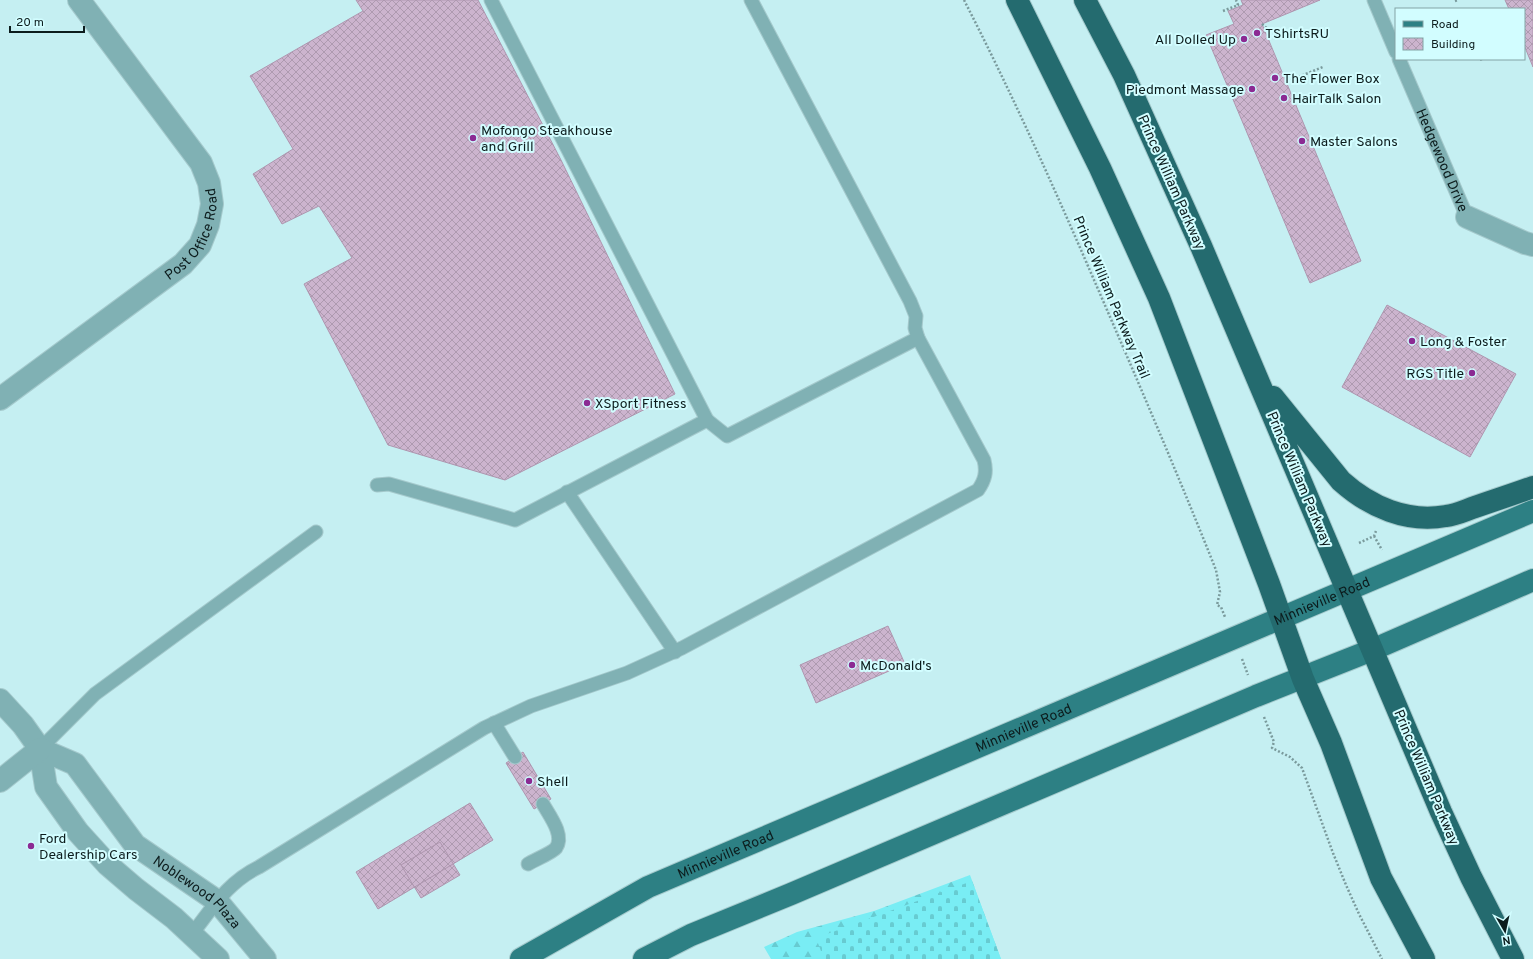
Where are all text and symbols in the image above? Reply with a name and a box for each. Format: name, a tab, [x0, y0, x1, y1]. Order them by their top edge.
scale bar	[10, 8, 84, 34]
legend	[1395, 8, 1525, 60]
text: 20 m	[16, 15, 44, 31]
text: Road	[1431, 17, 1459, 33]
place label: TShirtsRU	[1265, 26, 1329, 43]
marker: TShirtsRU	[1252, 28, 1262, 38]
place label: All Dolled Up	[1155, 32, 1236, 49]
marker: All Dolled Up	[1239, 34, 1249, 44]
text: Building	[1431, 37, 1475, 53]
place label: The Flower Box	[1283, 71, 1380, 88]
marker: The Flower Box	[1270, 73, 1280, 83]
place label: Piedmont Massage	[1126, 82, 1244, 99]
marker: Piedmont Massage	[1247, 84, 1257, 94]
place label: HairTalk Salon	[1292, 91, 1381, 108]
marker: HairTalk Salon	[1279, 93, 1289, 103]
street label: Hedgewood Drive	[1411, 106, 1471, 215]
street label: Prince William Parkway	[1133, 113, 1208, 253]
place label: Mofongo Steakhouse and Grill	[481, 123, 612, 156]
marker: Mofongo Steakhouse and Grill	[468, 133, 478, 143]
place label: Master Salons	[1310, 134, 1398, 151]
marker: Master Salons	[1297, 136, 1307, 146]
street label: Post Office Road	[162, 187, 222, 285]
street label: Prince William Parkway Trail	[1069, 214, 1153, 382]
place label: Long & Foster	[1420, 334, 1507, 351]
marker: Long & Foster	[1407, 336, 1417, 346]
place label: RGS Title	[1406, 366, 1464, 383]
marker: RGS Title	[1467, 368, 1477, 378]
place label: XSport Fitness	[595, 396, 687, 413]
marker: XSport Fitness	[582, 398, 592, 408]
street label: Prince William Parkway	[1262, 409, 1335, 550]
street label: Minnieville Road	[1272, 574, 1373, 630]
place label: McDonald's	[860, 658, 932, 675]
marker: McDonald's	[847, 660, 857, 670]
street label: Minnieville Road	[973, 701, 1075, 757]
street label: Prince William Parkway	[1389, 707, 1462, 848]
place label: Shell	[537, 774, 568, 791]
marker: Shell	[524, 776, 534, 786]
street label: Minnieville Road	[675, 828, 777, 883]
place label: Ford Dealership Cars	[39, 831, 138, 864]
marker: Ford Dealership Cars	[26, 841, 36, 851]
street label: Noblewood Plaza	[149, 853, 243, 933]
north arrow	[1485, 911, 1525, 951]
text: N	[1501, 932, 1511, 947]

